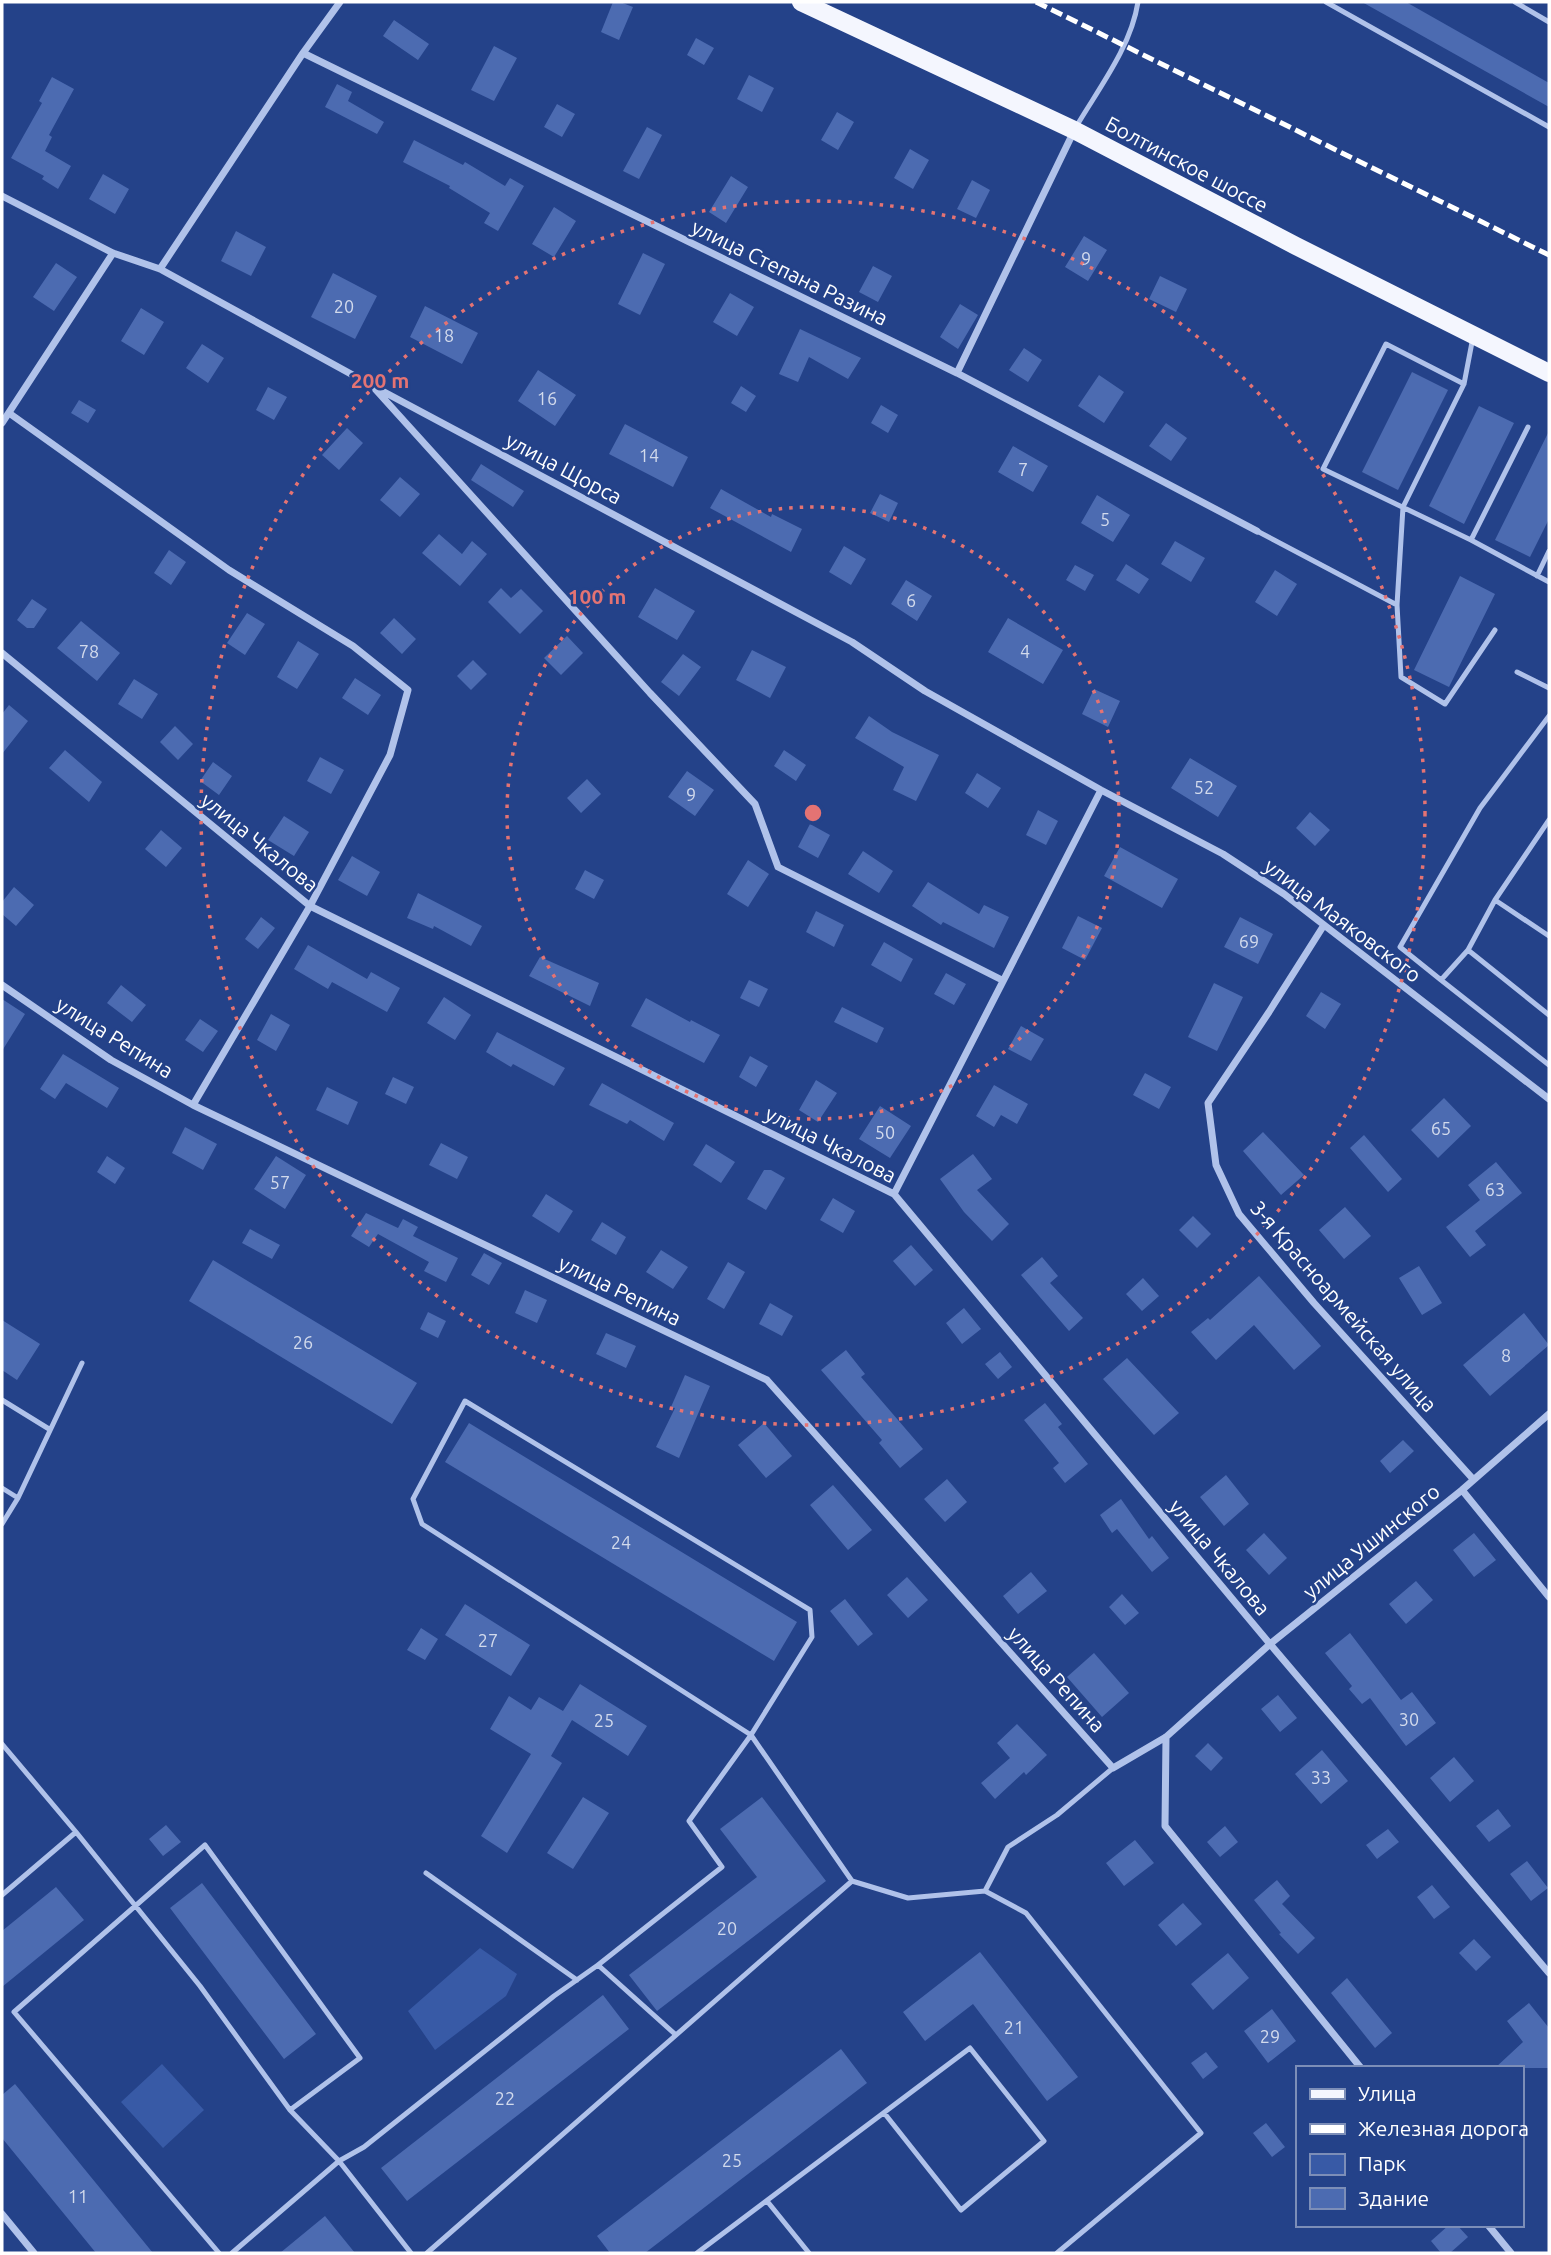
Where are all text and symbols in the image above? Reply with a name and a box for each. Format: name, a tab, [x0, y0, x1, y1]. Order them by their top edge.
street label: Болтинское шоссе	[1102, 111, 1272, 217]
street label: улица Степана Разина	[688, 214, 892, 330]
house number: 9	[1081, 248, 1091, 268]
house number: 20	[334, 296, 354, 316]
house number: 18	[434, 325, 454, 345]
text: 200 m	[351, 368, 409, 392]
house number: 16	[537, 388, 557, 408]
street label: улица Щорса	[502, 427, 626, 509]
house number: 14	[639, 445, 659, 465]
house number: 7	[1018, 459, 1028, 479]
house number: 5	[1100, 509, 1110, 529]
text: 100 m	[568, 584, 626, 608]
house number: 6	[906, 590, 916, 610]
house number: 78	[79, 641, 99, 661]
house number: 4	[1020, 641, 1030, 661]
house number: 52	[1194, 777, 1214, 797]
house number: 9	[686, 784, 696, 804]
street label: улица Чкалова	[197, 787, 323, 897]
centre of rings	[801, 801, 825, 825]
street label: улица Маяковского	[1260, 853, 1426, 987]
house number: 69	[1239, 931, 1259, 951]
street label: улица Репина	[52, 991, 178, 1083]
street label: улица Чкалова	[761, 1101, 901, 1187]
house number: 65	[1431, 1118, 1451, 1138]
house number: 50	[875, 1122, 895, 1142]
house number: 57	[270, 1172, 290, 1192]
house number: 63	[1485, 1179, 1505, 1199]
street label: 3-я Красноармейская улица	[1246, 1196, 1442, 1416]
street label: улица Репина	[555, 1250, 685, 1330]
house number: 26	[293, 1332, 313, 1352]
house number: 8	[1501, 1345, 1511, 1365]
street label: улица Ушинского	[1298, 1479, 1444, 1603]
street label: улица Чкалова	[1165, 1494, 1275, 1620]
house number: 24	[611, 1532, 631, 1552]
street label: улица Репина	[1003, 1621, 1111, 1737]
house number: 27	[478, 1630, 498, 1650]
house number: 30	[1399, 1709, 1419, 1729]
house number: 25	[594, 1710, 614, 1730]
house number: 33	[1311, 1767, 1331, 1787]
house number: 20	[717, 1918, 737, 1938]
house number: 21	[1004, 2017, 1024, 2037]
house number: 29	[1260, 2026, 1280, 2046]
legend	[1296, 2066, 1523, 2227]
text: Улица	[1358, 2081, 1416, 2105]
house number: 22	[495, 2088, 515, 2108]
text: Железная дорога	[1358, 2116, 1529, 2140]
house number: 25	[722, 2150, 742, 2170]
text: Парк	[1358, 2151, 1407, 2175]
house number: 11	[68, 2186, 88, 2206]
text: Здание	[1358, 2186, 1429, 2210]

